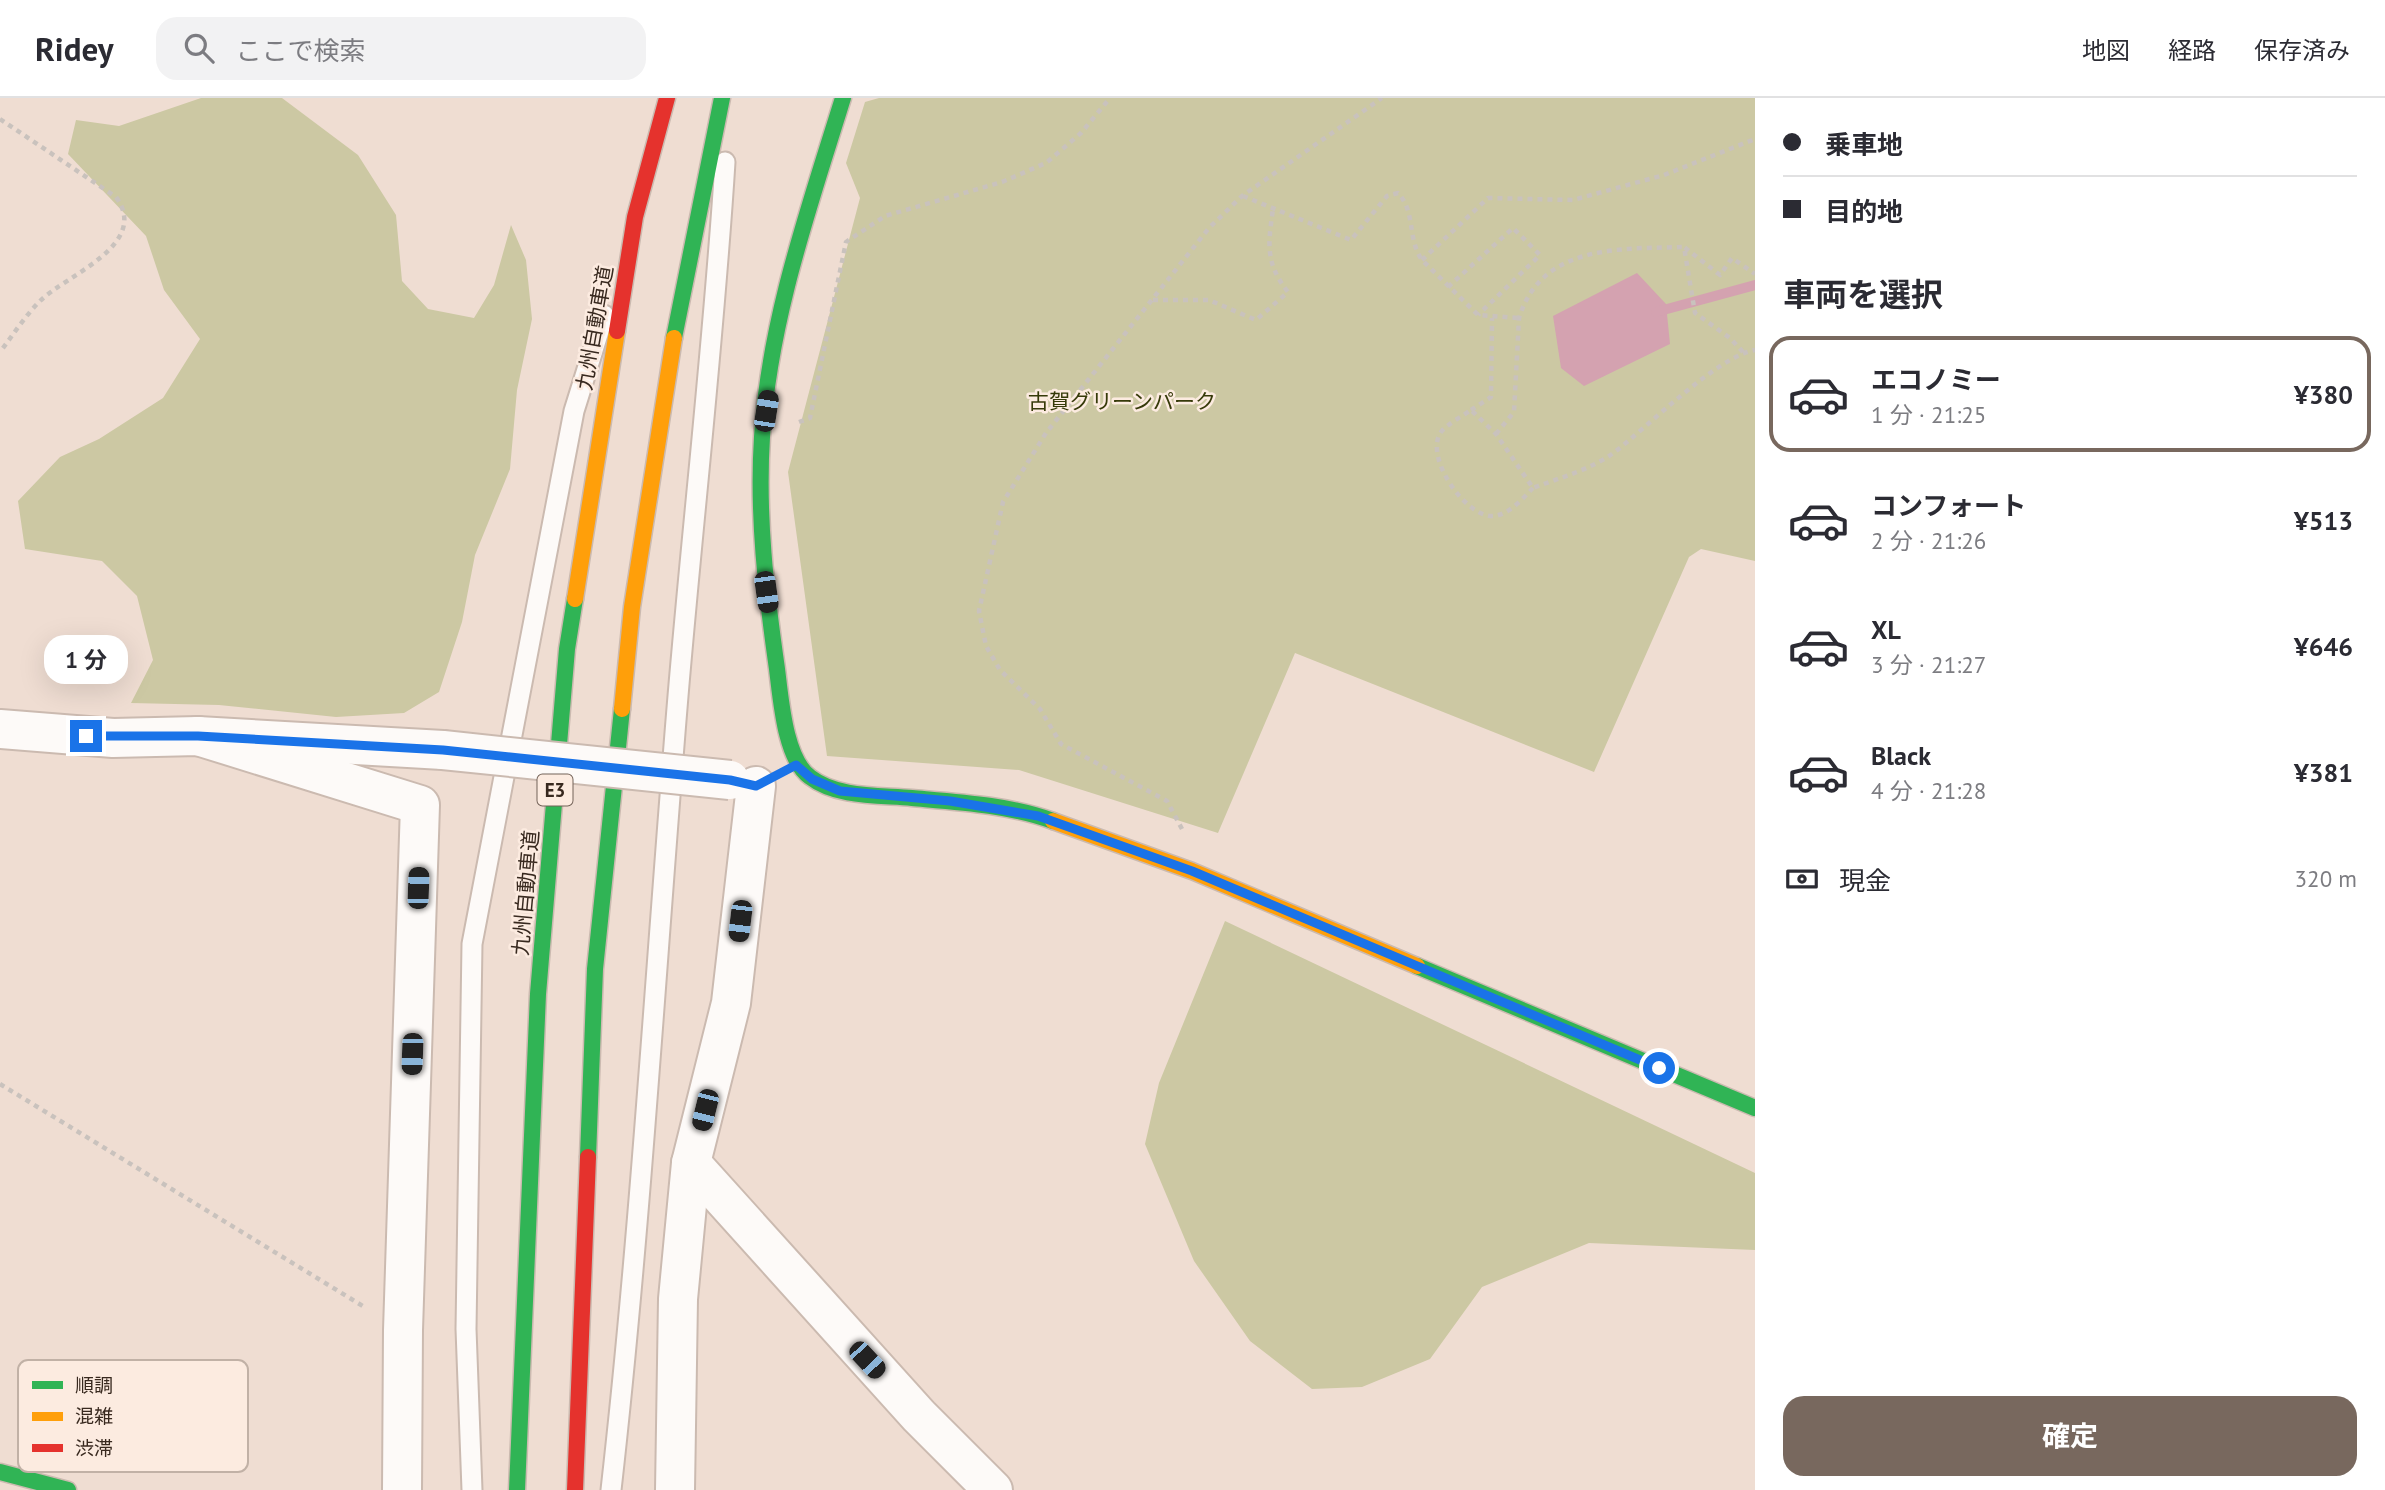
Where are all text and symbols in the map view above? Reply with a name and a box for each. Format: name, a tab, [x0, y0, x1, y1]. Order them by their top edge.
search box	[156, 17, 646, 80]
text: Ridey	[35, 27, 114, 70]
icon: search	[180, 29, 218, 67]
text: ここで検索	[236, 34, 366, 67]
text: 地図	[2082, 35, 2130, 66]
text: 経路	[2168, 35, 2216, 66]
text: 保存済み	[2254, 35, 2350, 66]
text: 乗車地	[1825, 128, 1903, 161]
text: 目的地	[1825, 195, 1903, 228]
street label: 九州自動車道	[570, 264, 619, 392]
text: 車両を選択	[1783, 273, 1943, 315]
icon: car	[1787, 363, 1850, 426]
text: エコノミー	[1871, 363, 2001, 396]
text: ¥380	[2294, 378, 2353, 411]
park label: 古賀グリーンパーク	[1028, 388, 1216, 415]
car	[753, 389, 780, 433]
text: 1 分 · 21:25	[1871, 400, 1986, 429]
icon: car	[1787, 489, 1850, 552]
text: コンフォート	[1871, 489, 2026, 522]
text: ¥513	[2294, 504, 2353, 537]
text: 2 分 · 21:26	[1871, 526, 1986, 555]
car	[753, 570, 780, 614]
text: XL	[1871, 613, 1901, 646]
icon: car	[1787, 615, 1850, 678]
text: ¥646	[2294, 630, 2353, 663]
callout: 1 分	[44, 634, 128, 684]
text: 1 分	[65, 645, 107, 674]
text: 3 分 · 21:27	[1871, 650, 1986, 679]
route end	[70, 720, 102, 752]
text: Black	[1871, 739, 1931, 772]
icon: car	[1787, 741, 1850, 804]
text: ¥381	[2294, 756, 2353, 789]
road number: E3	[538, 775, 572, 806]
text: 4 分 · 21:28	[1871, 776, 1986, 805]
street label: 九州自動車道	[507, 829, 544, 957]
icon: cash	[1783, 860, 1821, 898]
text: 現金	[1839, 864, 1891, 897]
text: 320 m	[2295, 864, 2357, 893]
car	[407, 867, 430, 909]
car	[728, 899, 753, 943]
car	[401, 1033, 424, 1075]
route start	[1643, 1052, 1675, 1084]
car	[690, 1087, 721, 1133]
car	[845, 1337, 890, 1383]
legend	[18, 1360, 248, 1472]
text: 順調	[75, 1373, 113, 1397]
button: 確定	[1783, 1396, 2357, 1476]
text: 混雑	[75, 1404, 113, 1428]
text: 渋滞	[75, 1436, 113, 1460]

